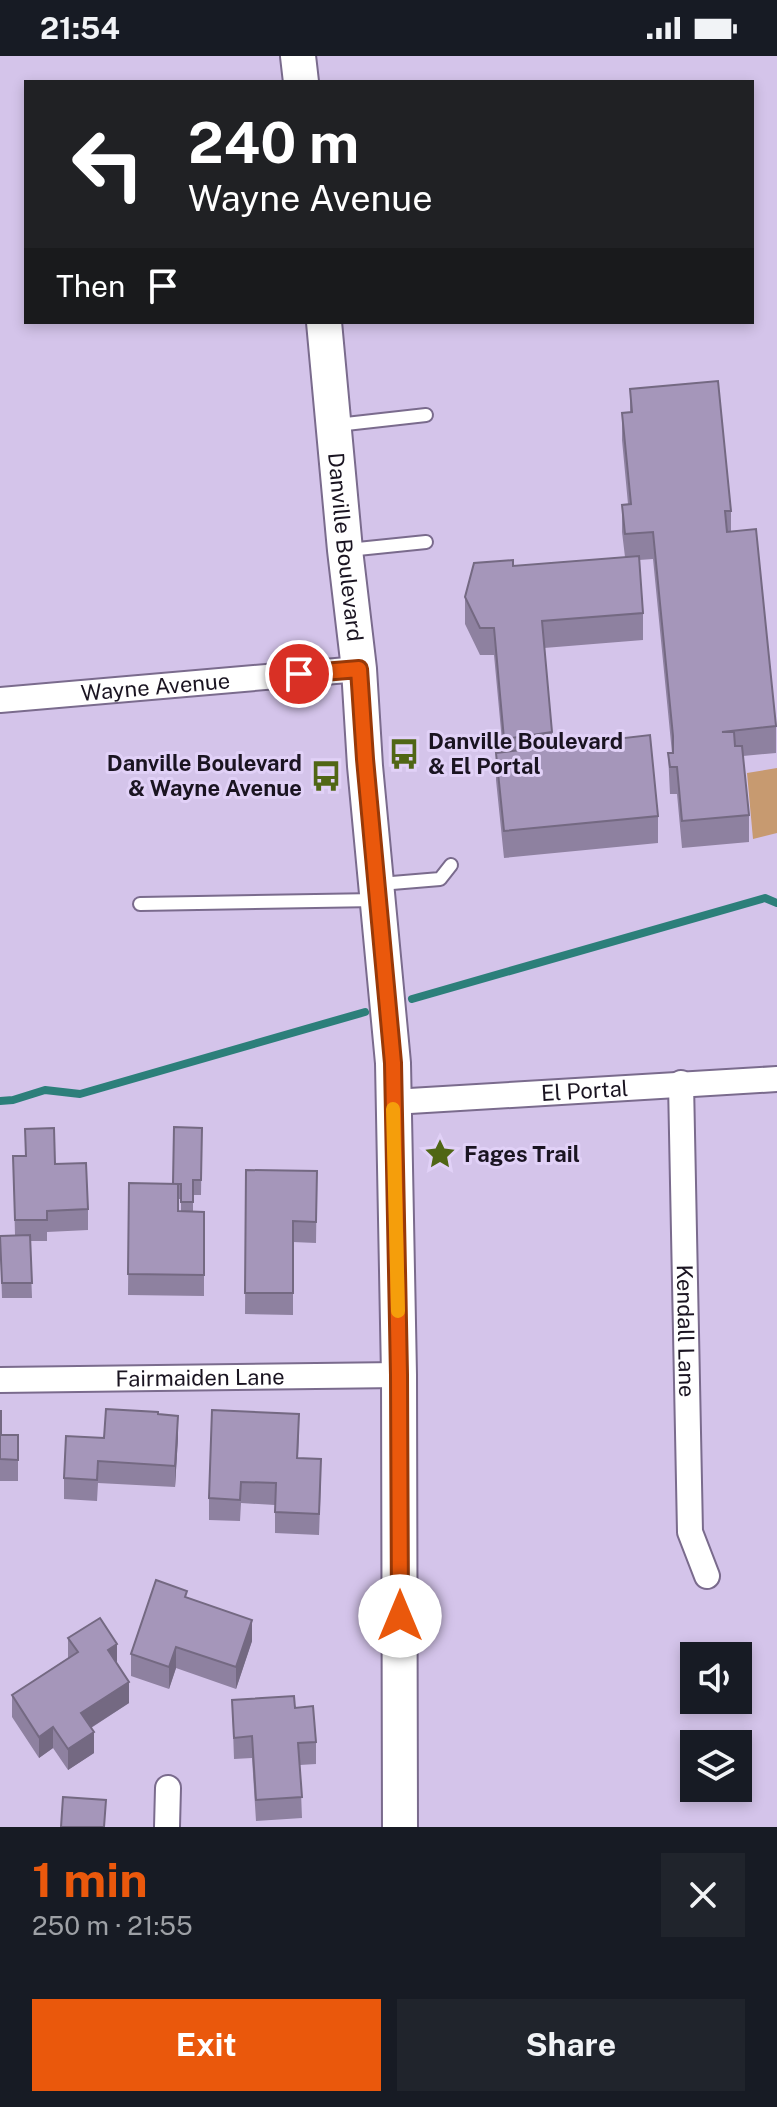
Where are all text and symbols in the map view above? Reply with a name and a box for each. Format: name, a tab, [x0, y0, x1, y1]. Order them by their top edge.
text: 21:54	[40, 10, 120, 46]
text: 240 m	[188, 110, 359, 176]
icon: left	[56, 112, 160, 216]
text: Wayne Avenue	[188, 177, 433, 219]
icon: arrive	[141, 264, 185, 308]
text: Then	[56, 268, 125, 304]
street label: Danville Boulevard	[323, 451, 369, 643]
pin	[265, 640, 333, 708]
icon: arrive	[277, 652, 321, 696]
street label: Wayne Avenue	[80, 667, 231, 706]
place label: Danville Boulevard & El Portal	[428, 728, 623, 779]
bus stop icon: Danville Boulevard & El Portal	[387, 737, 421, 771]
place label: Danville Boulevard & Wayne Avenue	[107, 750, 302, 801]
bus stop icon: Danville Boulevard & Wayne Avenue	[309, 759, 343, 793]
street label: El Portal	[540, 1075, 629, 1106]
place icon: Fages Trail	[423, 1137, 457, 1171]
place label: Fages Trail	[464, 1141, 580, 1167]
street label: Kendall Lane	[672, 1264, 700, 1398]
street label: Fairmaiden Lane	[115, 1363, 285, 1392]
position arrow	[358, 1574, 442, 1658]
map controls	[680, 1642, 752, 1802]
button: sound	[680, 1642, 752, 1714]
button: layers	[680, 1730, 752, 1802]
text: 1 min	[32, 1851, 148, 1908]
button: close	[661, 1853, 745, 1937]
text: 250 m · 21:55	[32, 1910, 193, 1941]
button: Exit	[32, 1999, 381, 2091]
button: Share	[397, 1999, 745, 2091]

